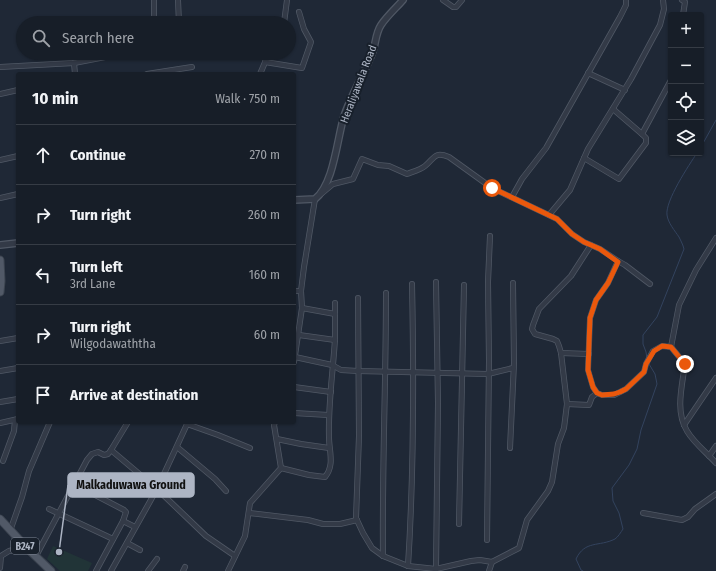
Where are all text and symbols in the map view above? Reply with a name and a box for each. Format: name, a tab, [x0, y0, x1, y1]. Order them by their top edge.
map controls	[668, 12, 704, 156]
button: +	[668, 12, 704, 48]
search box	[16, 16, 296, 60]
icon: search	[30, 27, 52, 49]
text: Search here	[62, 29, 134, 47]
street label: Heraliyawala Road	[338, 43, 379, 125]
button: −	[668, 48, 704, 84]
button: locate	[668, 84, 704, 120]
text: 10 min	[32, 88, 78, 109]
text: Walk · 750 m	[215, 91, 280, 106]
button: layers	[668, 120, 704, 156]
icon: ahead	[32, 144, 54, 166]
text: Continue	[70, 146, 126, 164]
text: 270 m	[249, 147, 280, 162]
route start	[483, 179, 501, 197]
icon: right	[32, 204, 54, 226]
text: Turn right	[70, 206, 131, 224]
text: 260 m	[248, 207, 280, 222]
text: Turn left	[70, 258, 123, 276]
icon: left	[32, 264, 54, 286]
text: 160 m	[249, 267, 280, 282]
text: 3rd Lane	[70, 276, 115, 291]
text: Turn right	[70, 318, 131, 336]
icon: right	[32, 324, 54, 346]
text: 60 m	[254, 327, 280, 342]
text: Wilgodawaththa	[70, 336, 156, 351]
route end	[676, 355, 694, 373]
icon: arrive	[32, 384, 54, 406]
text: Arrive at destination	[70, 386, 198, 404]
callout: Malkaduwawa Ground	[68, 473, 194, 497]
text: Malkaduwawa Ground	[76, 478, 186, 492]
road number: B247	[11, 538, 39, 554]

